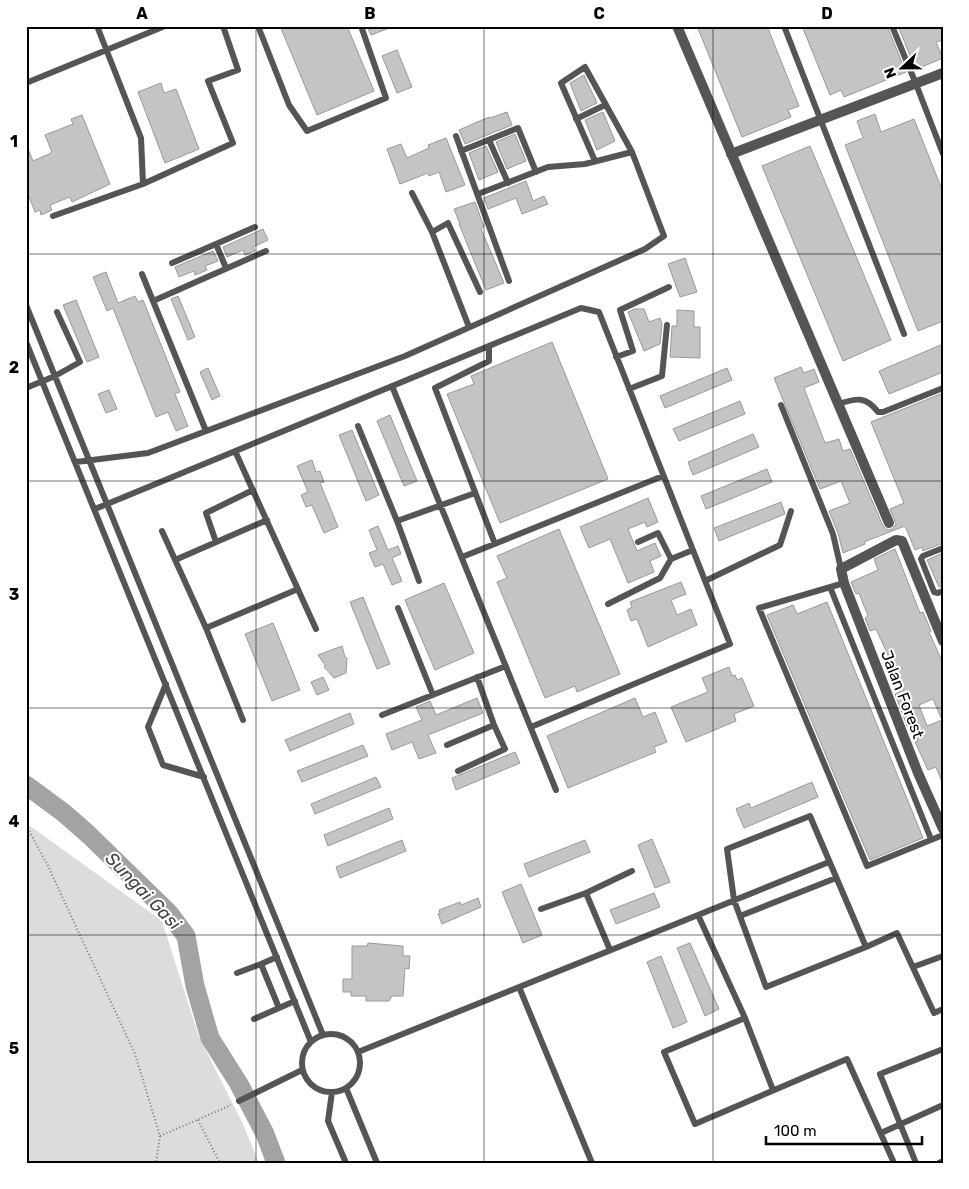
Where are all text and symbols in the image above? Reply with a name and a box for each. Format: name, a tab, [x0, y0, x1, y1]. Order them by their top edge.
text: A	[136, 4, 148, 23]
text: B	[364, 4, 376, 23]
text: C	[593, 4, 605, 23]
text: D	[821, 4, 833, 23]
north arrow	[876, 42, 926, 92]
text: N	[881, 65, 900, 81]
text: 1	[10, 132, 18, 151]
text: 2	[9, 358, 19, 377]
text: 3	[9, 585, 19, 604]
street label: Jalan Forest	[877, 647, 928, 741]
text: 4	[9, 812, 20, 831]
water label: Sungai Gasi	[101, 848, 186, 935]
text: 5	[9, 1039, 19, 1058]
scale bar	[766, 1114, 923, 1146]
text: 100 m	[774, 1122, 816, 1140]

